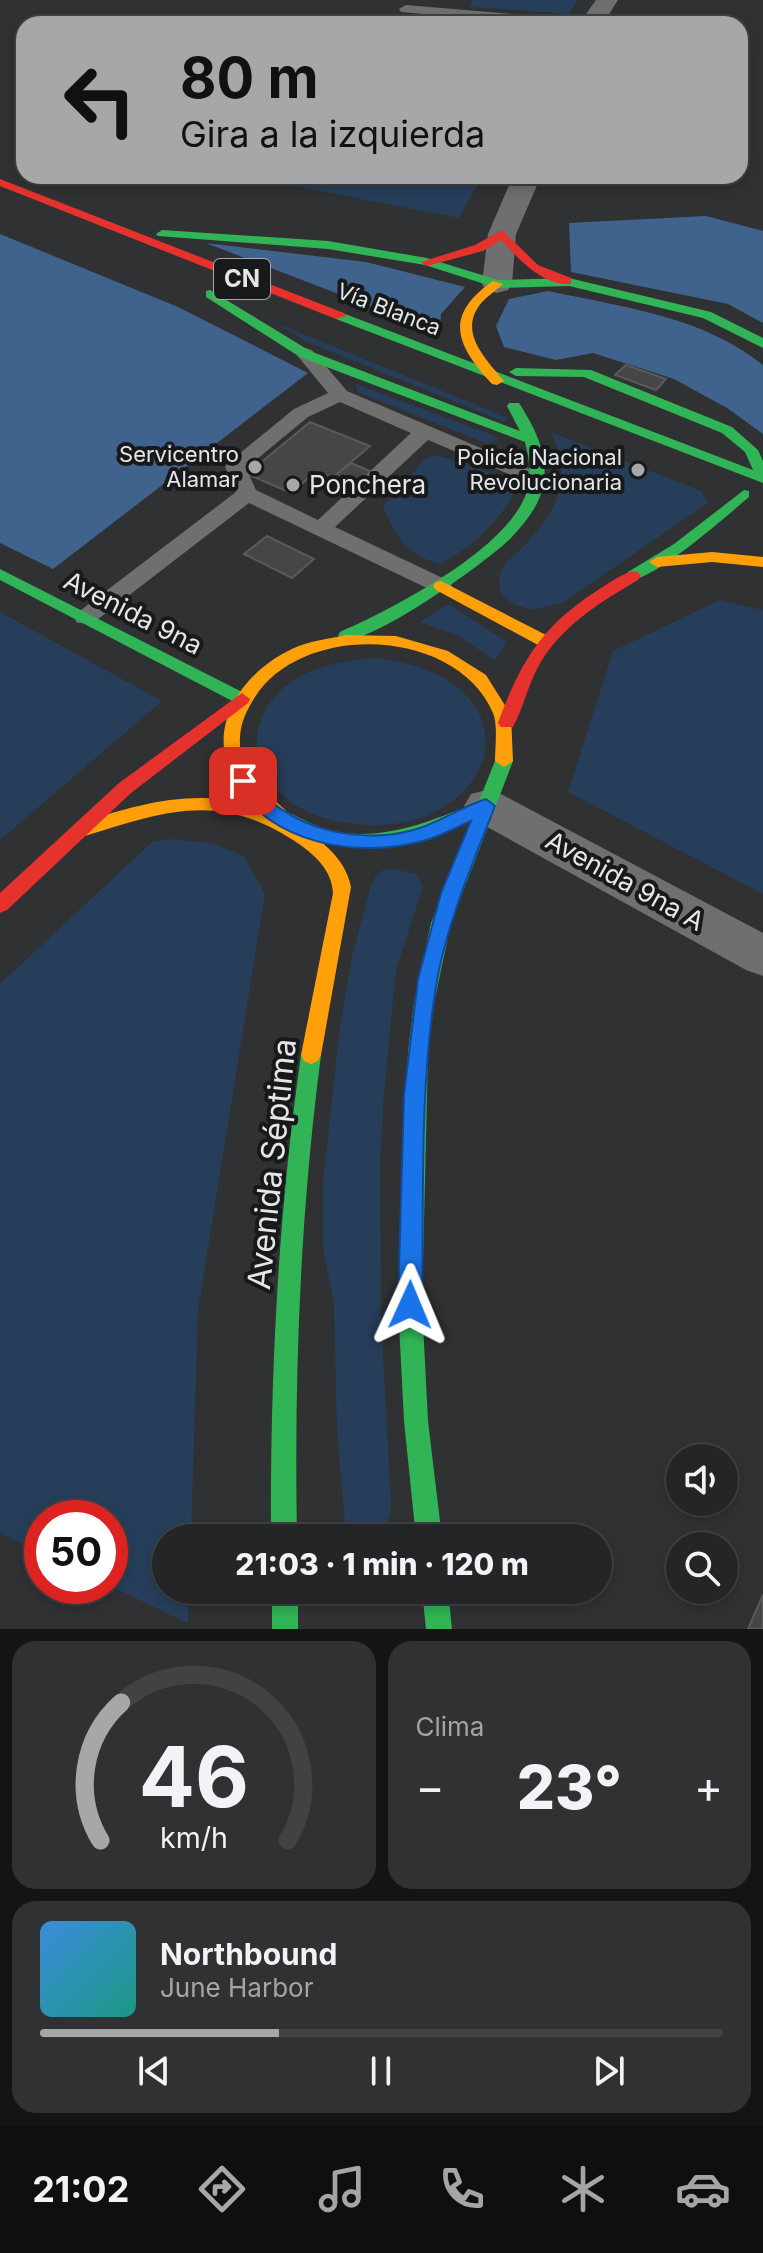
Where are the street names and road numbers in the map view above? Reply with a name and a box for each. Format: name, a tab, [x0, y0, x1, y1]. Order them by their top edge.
road number: CN	[214, 259, 270, 299]
street label: Vía Blanca	[333, 277, 445, 341]
street label: Avenida 9na	[59, 564, 208, 661]
street label: Avenida 9na A	[541, 824, 710, 937]
street label: Avenida Séptima	[239, 1037, 304, 1291]

